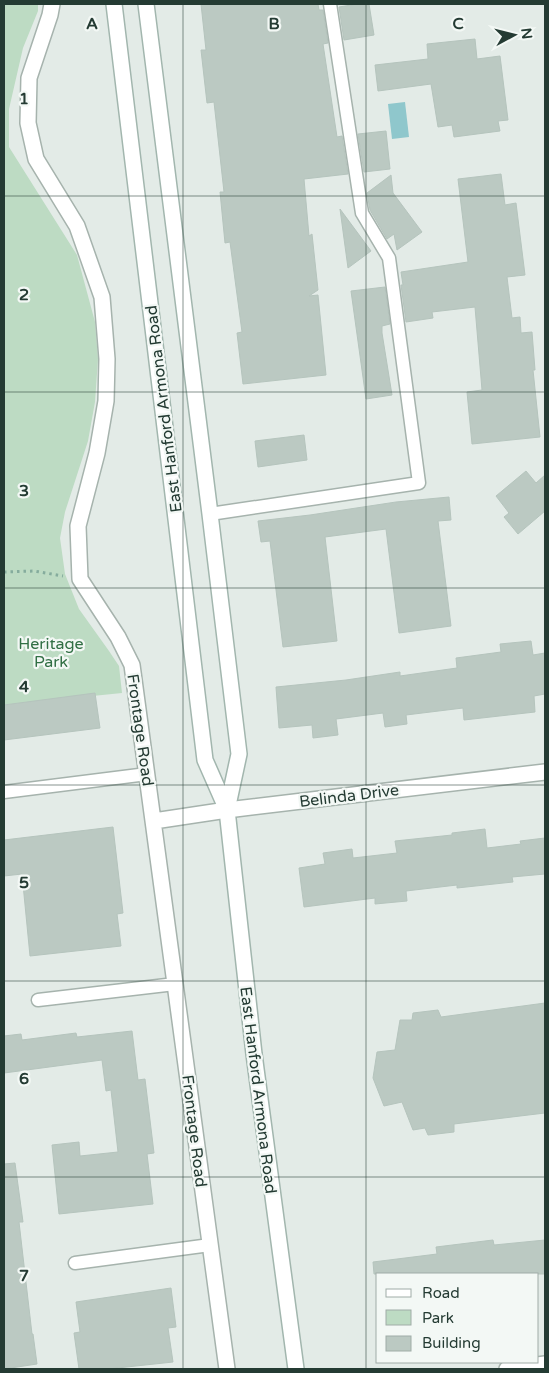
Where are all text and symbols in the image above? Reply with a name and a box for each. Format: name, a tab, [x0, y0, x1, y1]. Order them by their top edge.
north arrow	[489, 10, 539, 60]
text: A	[86, 14, 98, 34]
text: B	[268, 14, 280, 34]
text: C	[452, 14, 464, 34]
text: N	[517, 27, 536, 40]
text: 1	[19, 89, 29, 109]
text: 2	[19, 285, 29, 305]
street label: East Hanford Armona Road	[141, 304, 187, 514]
text: 3	[19, 481, 29, 501]
park label: Heritage Park	[18, 634, 84, 672]
street label: Frontage Road	[122, 673, 158, 788]
text: 4	[19, 677, 29, 697]
street label: Belinda Drive	[298, 780, 400, 812]
text: 5	[19, 873, 29, 893]
street label: East Hanford Armona Road	[235, 985, 281, 1195]
text: 6	[19, 1069, 29, 1089]
street label: Frontage Road	[177, 1074, 211, 1188]
text: 7	[19, 1266, 29, 1286]
legend	[376, 1273, 539, 1363]
text: Road	[422, 1284, 460, 1302]
text: Park	[422, 1309, 454, 1327]
text: Building	[422, 1334, 481, 1352]

